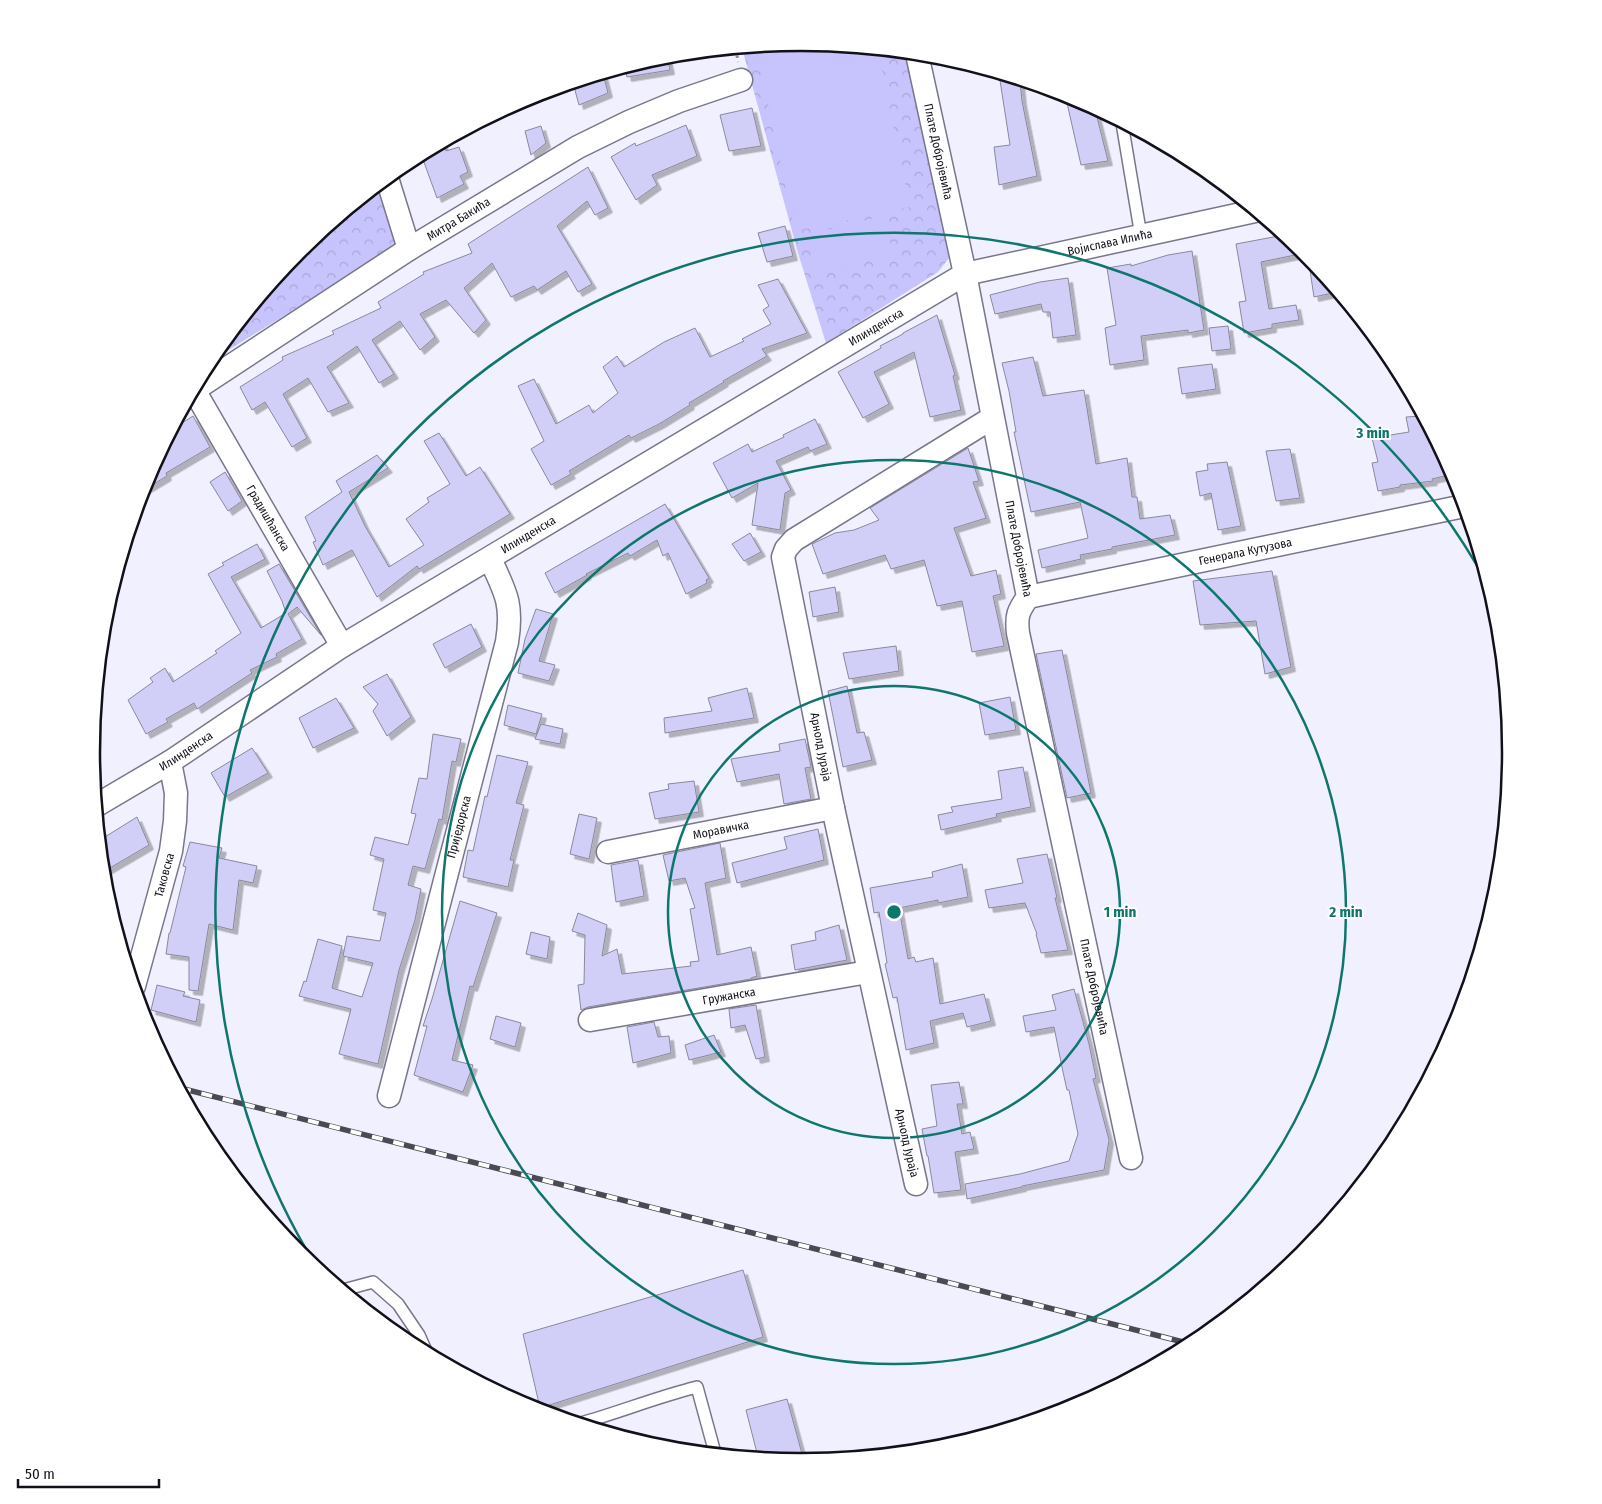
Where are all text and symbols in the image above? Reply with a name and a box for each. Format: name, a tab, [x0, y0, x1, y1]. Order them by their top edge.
street label: Плате Добројевића	[921, 102, 956, 201]
street label: Митра Бакића	[424, 195, 493, 244]
street label: Војислава Илића	[1066, 227, 1154, 259]
street label: Илинденска	[846, 305, 906, 349]
text: 3 min	[1355, 424, 1390, 442]
street label: Градишћанска	[243, 483, 293, 554]
street label: Плате Добројевића	[1002, 499, 1035, 598]
street label: Илинденска	[498, 513, 558, 557]
street label: Генерала Кутузова	[1197, 535, 1293, 568]
street label: Арнолд Јураја	[807, 711, 835, 783]
street label: Илинденска	[157, 728, 215, 774]
street label: Приједорска	[444, 794, 474, 860]
street label: Моравичка	[692, 818, 750, 842]
street label: Таковска	[152, 851, 177, 899]
centre of rings	[885, 903, 903, 921]
text: 1 min	[1104, 903, 1136, 921]
text: 2 min	[1328, 903, 1363, 921]
street label: Плате Добројевића	[1077, 938, 1111, 1036]
street label: Гружанска	[701, 985, 757, 1007]
street label: Арнолд Јураја	[892, 1107, 922, 1179]
scale bar	[18, 1456, 159, 1488]
text: 50 m	[25, 1465, 55, 1483]

